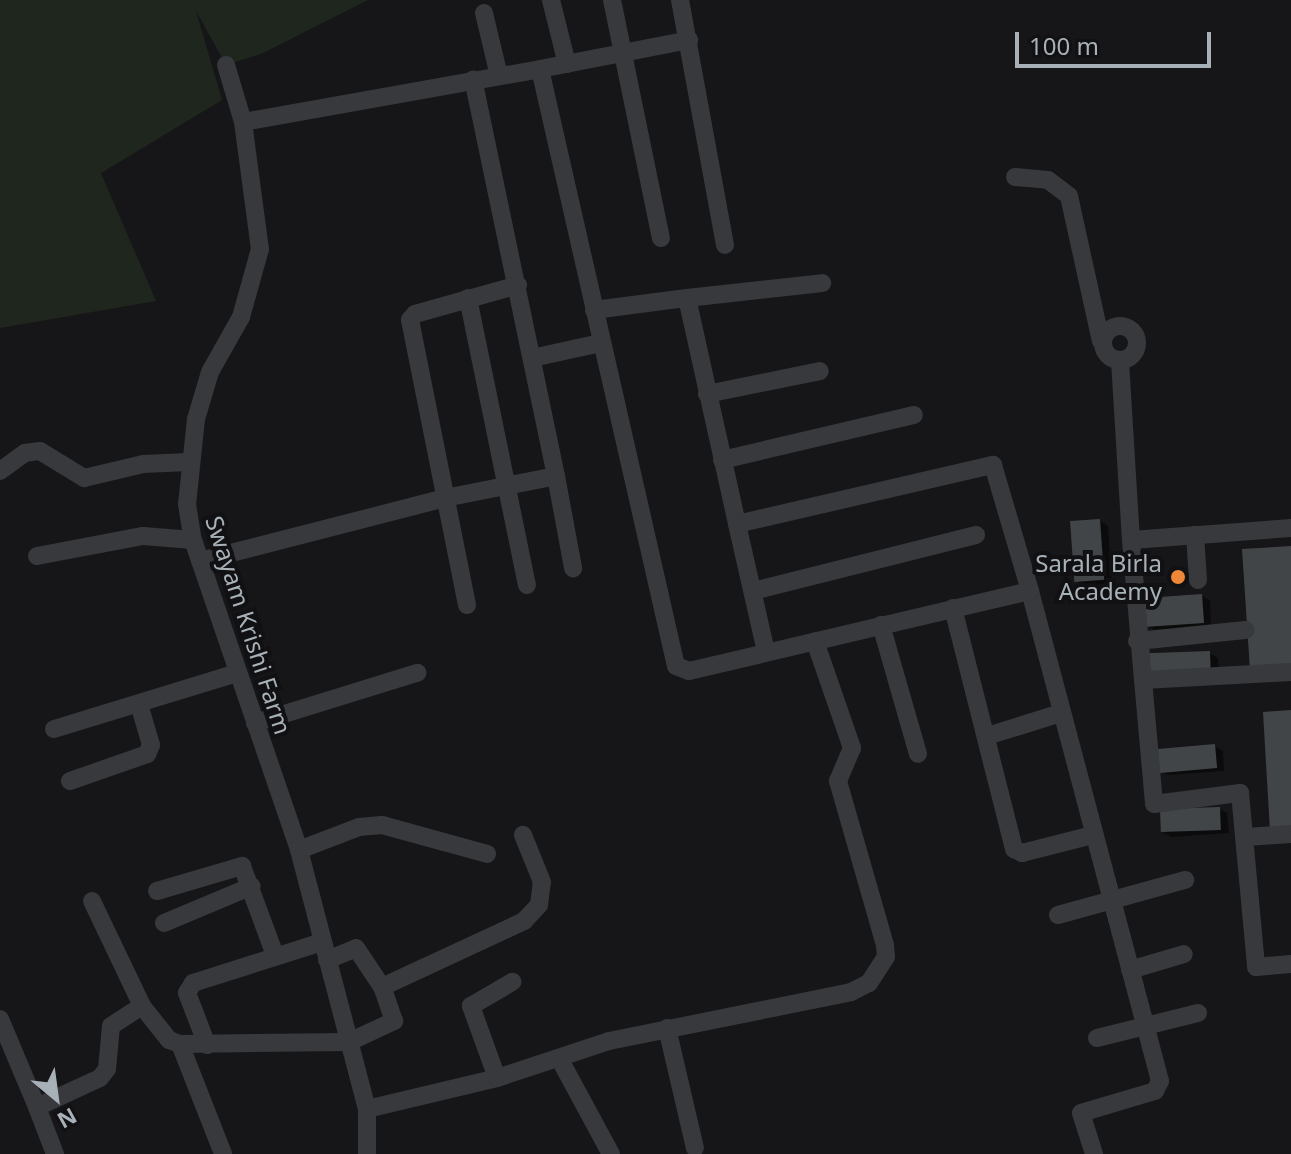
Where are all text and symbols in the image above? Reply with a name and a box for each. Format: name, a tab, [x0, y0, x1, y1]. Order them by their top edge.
scale bar	[1019, 16, 1215, 66]
text: 100 m	[1029, 29, 1099, 62]
street label: Swayam Krishi Farm	[200, 512, 298, 738]
place label: Sarala Birla Academy	[1035, 549, 1162, 605]
marker: Sarala Birla Academy	[1169, 568, 1187, 586]
north arrow	[16, 1058, 96, 1138]
text: N	[53, 1102, 83, 1136]

